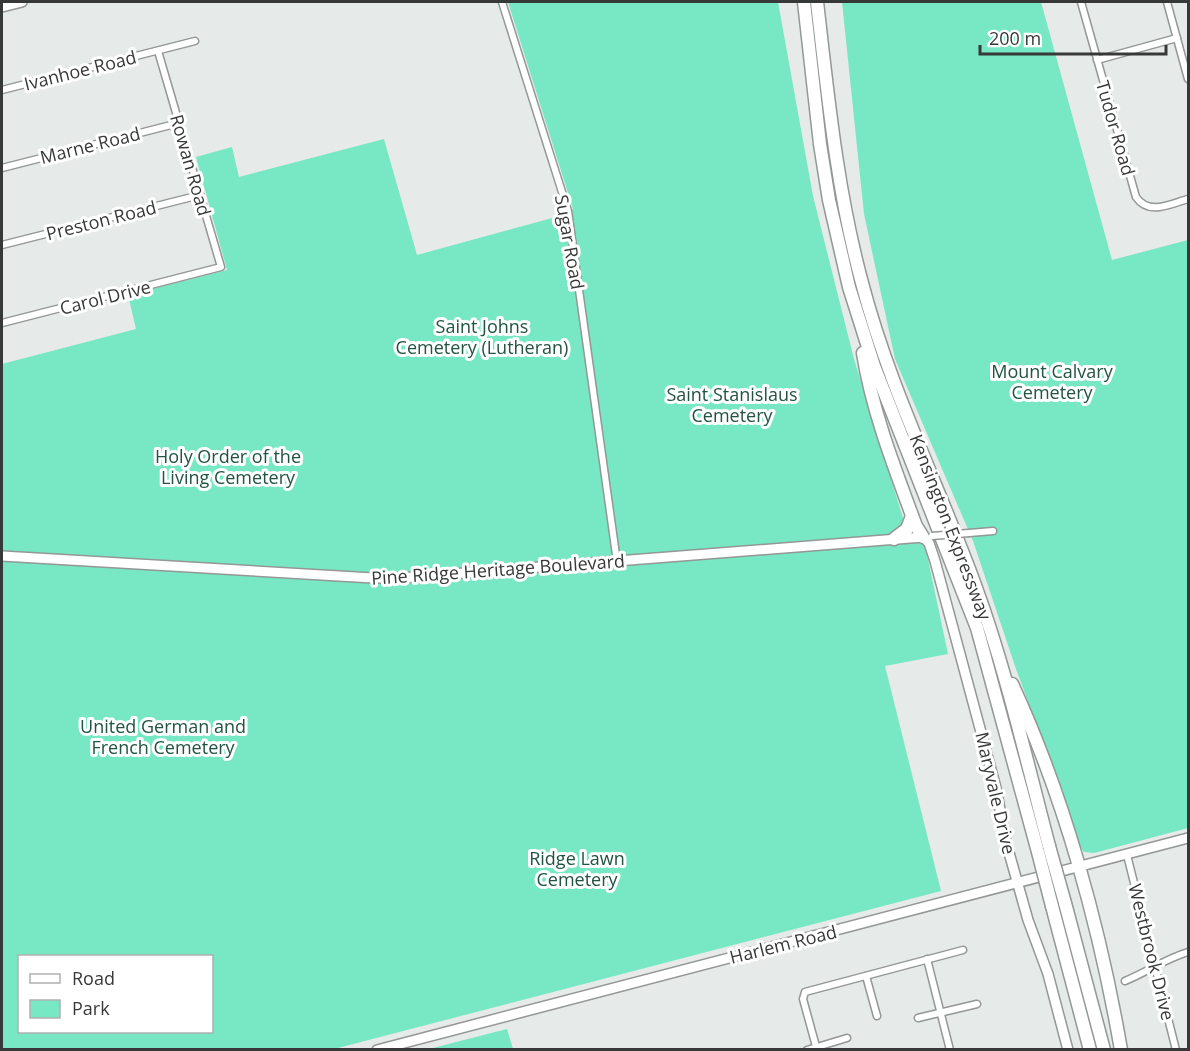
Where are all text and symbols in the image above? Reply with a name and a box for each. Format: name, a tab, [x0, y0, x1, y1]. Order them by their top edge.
scale bar	[980, 18, 1166, 56]
text: 200 m	[989, 26, 1041, 50]
street label: Ivanhoe Road	[21, 44, 139, 96]
street label: Tudor Road	[1091, 78, 1141, 178]
street label: Rowan Road	[165, 111, 217, 219]
street label: Marne Road	[37, 121, 143, 169]
street label: Sugar Road	[550, 193, 590, 291]
street label: Preston Road	[43, 195, 159, 245]
street label: Carol Drive	[57, 274, 153, 320]
park label: Saint Johns Cemetery (Lutheran)	[396, 314, 568, 359]
park label: Mount Calvary Cemetery	[991, 359, 1114, 404]
park label: Saint Stanislaus Cemetery	[666, 382, 798, 427]
street label: Kensington Expressway	[904, 431, 998, 624]
park label: Holy Order of the Living Cemetery	[155, 444, 301, 489]
street label: Pine Ridge Heritage Boulevard	[370, 548, 626, 590]
park label: United German and French Cemetery	[80, 714, 246, 759]
street label: Maryvale Drive	[970, 729, 1022, 857]
park label: Ridge Lawn Cemetery	[529, 846, 625, 891]
street label: Westbrook Drive	[1123, 881, 1181, 1023]
street label: Harlem Road	[727, 919, 839, 969]
legend	[18, 955, 213, 1033]
text: Road	[72, 966, 115, 990]
text: Park	[72, 996, 110, 1020]

